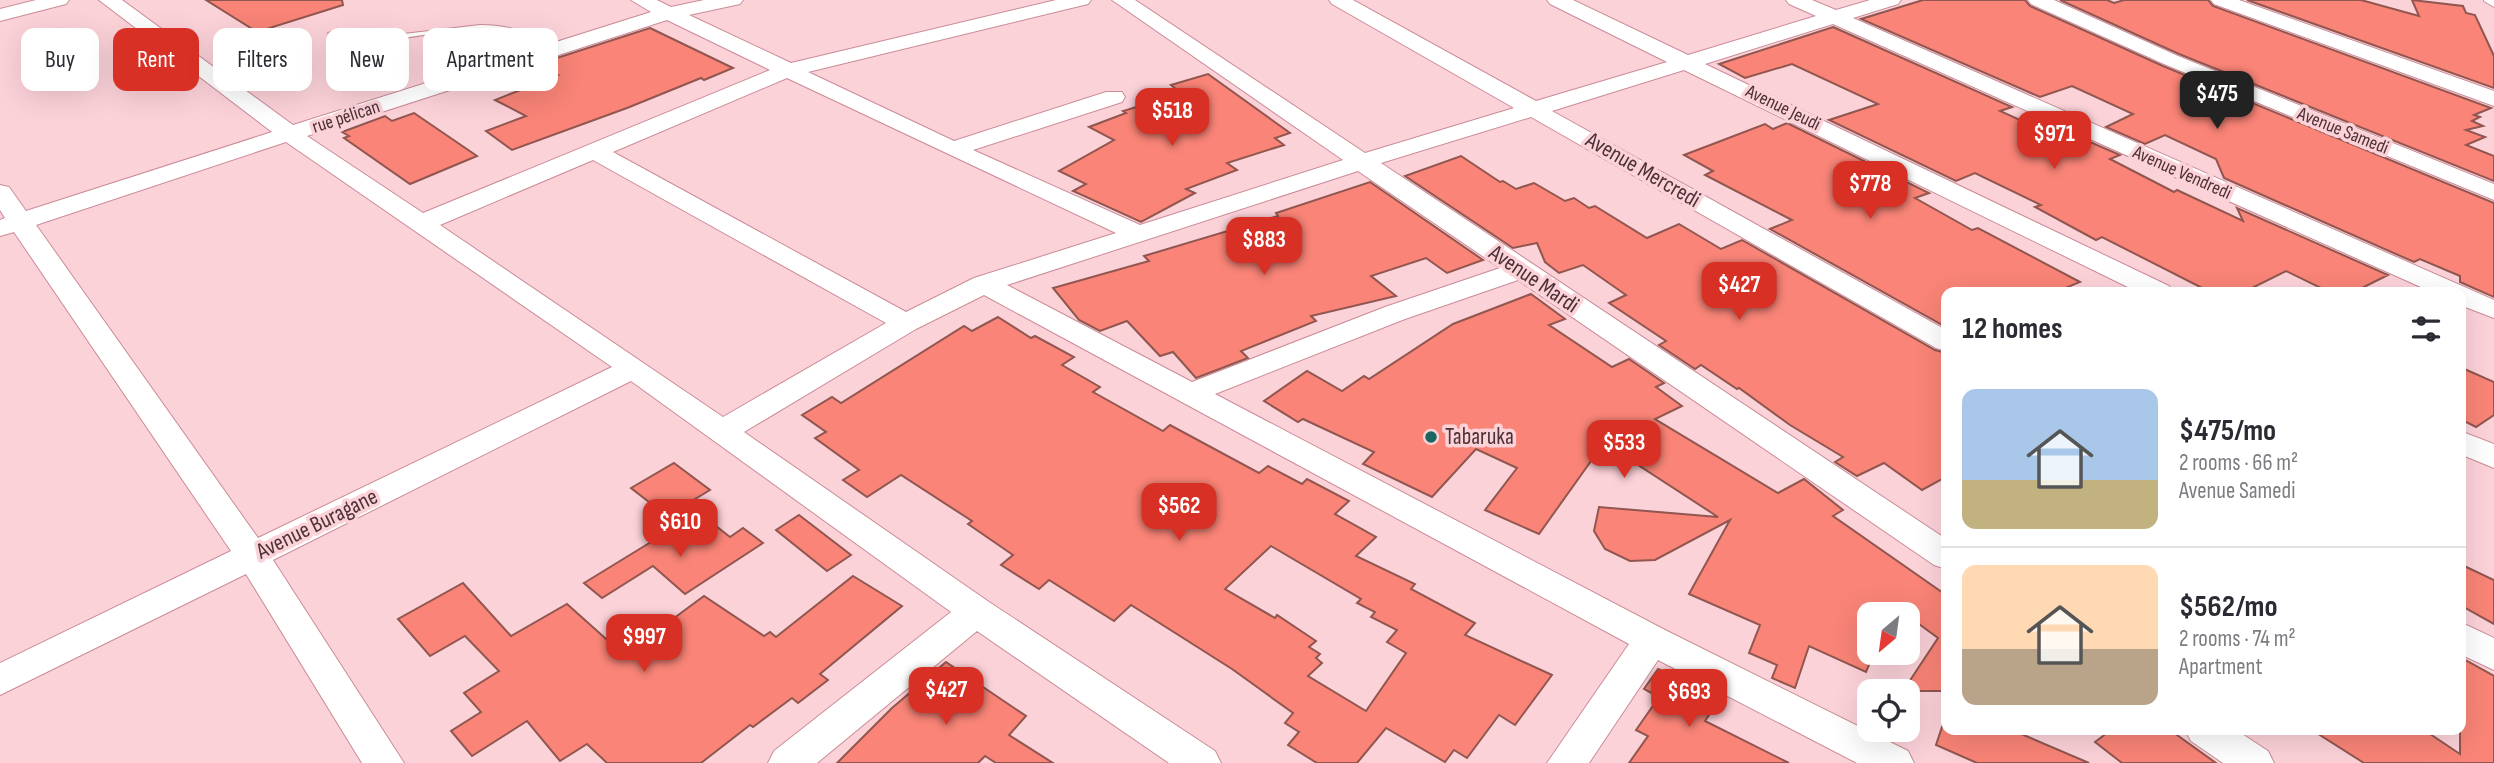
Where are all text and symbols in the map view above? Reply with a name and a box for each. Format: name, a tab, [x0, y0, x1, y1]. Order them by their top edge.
chip: Buy	[21, 28, 99, 91]
chip: Rent	[113, 28, 199, 91]
chip: Filters	[213, 28, 312, 91]
chip: New	[326, 28, 409, 91]
chip: Apartment	[423, 28, 558, 91]
pin: $475	[2176, 72, 2258, 131]
street label: Avenue Jeudi	[1741, 80, 1824, 136]
text: $475	[2196, 80, 2238, 108]
pin: $518	[1131, 88, 1213, 148]
street label: rue pélican	[309, 95, 383, 139]
text: $518	[1151, 97, 1193, 125]
street label: Avenue Samedi	[2293, 102, 2392, 160]
pin: $971	[2013, 111, 2095, 171]
text: $971	[2033, 120, 2075, 148]
street label: Avenue Mercredi	[1580, 126, 1705, 214]
street label: Avenue Vendredi	[2128, 141, 2235, 205]
pin: $778	[1829, 162, 1911, 221]
text: $778	[1849, 170, 1891, 198]
pin: $883	[1223, 218, 1305, 277]
text: $883	[1242, 226, 1286, 254]
street label: Avenue Mardi	[1483, 238, 1584, 319]
pin: $427	[1698, 262, 1780, 322]
text: $427	[1718, 271, 1760, 299]
icon: filters	[2407, 310, 2445, 348]
text: 12 homes	[1962, 311, 2063, 347]
text: $475/mo	[2179, 413, 2276, 449]
icon: home	[2018, 417, 2102, 501]
pin: $533	[1583, 420, 1665, 480]
place label: Tabaruka	[1445, 423, 1514, 451]
marker: Tabaruka	[1423, 429, 1439, 445]
text: $533	[1603, 429, 1645, 457]
text: 2 rooms · 66 m²	[2179, 449, 2298, 477]
text: Avenue Samedi	[2179, 477, 2295, 505]
street label: Avenue Buragane	[251, 483, 382, 566]
pin: $562	[1138, 484, 1220, 543]
text: $562	[1158, 492, 1200, 520]
pin: $610	[639, 500, 721, 559]
text: $610	[659, 508, 701, 536]
text: $562/mo	[2179, 589, 2278, 625]
icon: home	[2018, 593, 2102, 677]
north arrow	[1857, 602, 1920, 665]
map controls	[1857, 602, 1920, 742]
pin: $997	[603, 614, 685, 674]
text: $997	[622, 623, 666, 651]
text: 2 rooms · 74 m²	[2179, 625, 2296, 653]
text: Apartment	[2179, 653, 2263, 681]
pin: $427	[905, 668, 987, 727]
pin: $693	[1648, 670, 1730, 729]
text: $427	[925, 676, 967, 704]
text: $693	[1667, 678, 1711, 706]
button: locate	[1857, 679, 1920, 742]

